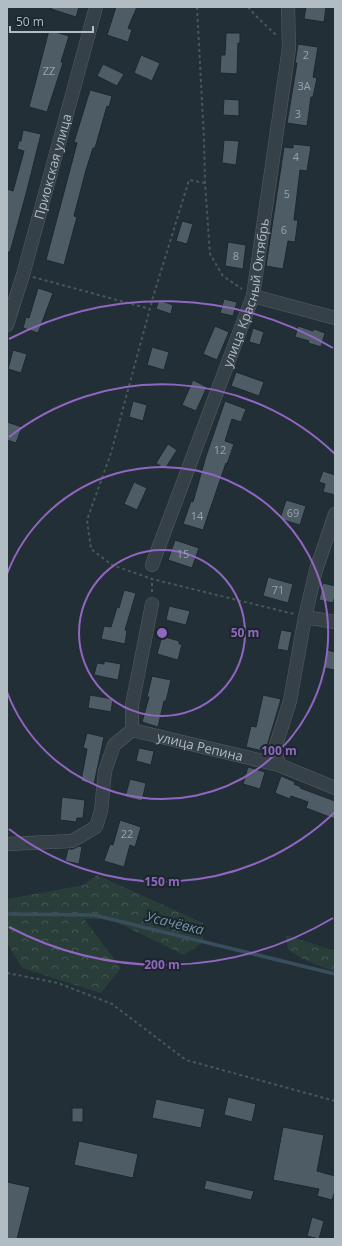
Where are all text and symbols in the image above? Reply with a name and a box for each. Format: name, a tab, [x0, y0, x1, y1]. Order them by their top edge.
scale bar	[10, 8, 93, 34]
text: 50 m	[16, 13, 44, 30]
house number: 2	[303, 47, 309, 62]
house number: ZZ	[43, 63, 55, 78]
house number: 3А	[297, 78, 311, 93]
house number: 3	[295, 106, 301, 121]
street label: Приокская улица	[30, 112, 76, 221]
house number: 4	[293, 149, 300, 164]
house number: 5	[284, 186, 290, 201]
street label: улица Красный Октябрь	[218, 217, 273, 370]
house number: 6	[281, 222, 287, 237]
house number: 8	[233, 248, 239, 263]
house number: 12	[214, 442, 226, 457]
house number: 69	[287, 505, 299, 520]
house number: 14	[191, 508, 204, 523]
house number: 15	[177, 546, 189, 561]
house number: 71	[272, 582, 284, 597]
text: 50 m	[231, 624, 259, 641]
centre of rings	[155, 626, 169, 640]
street label: улица Репина	[155, 727, 245, 765]
text: 100 m	[261, 742, 297, 759]
house number: 22	[121, 826, 133, 841]
text: 150 m	[144, 873, 180, 890]
water label: Усачёвка	[143, 906, 206, 939]
text: 200 m	[144, 956, 180, 973]

